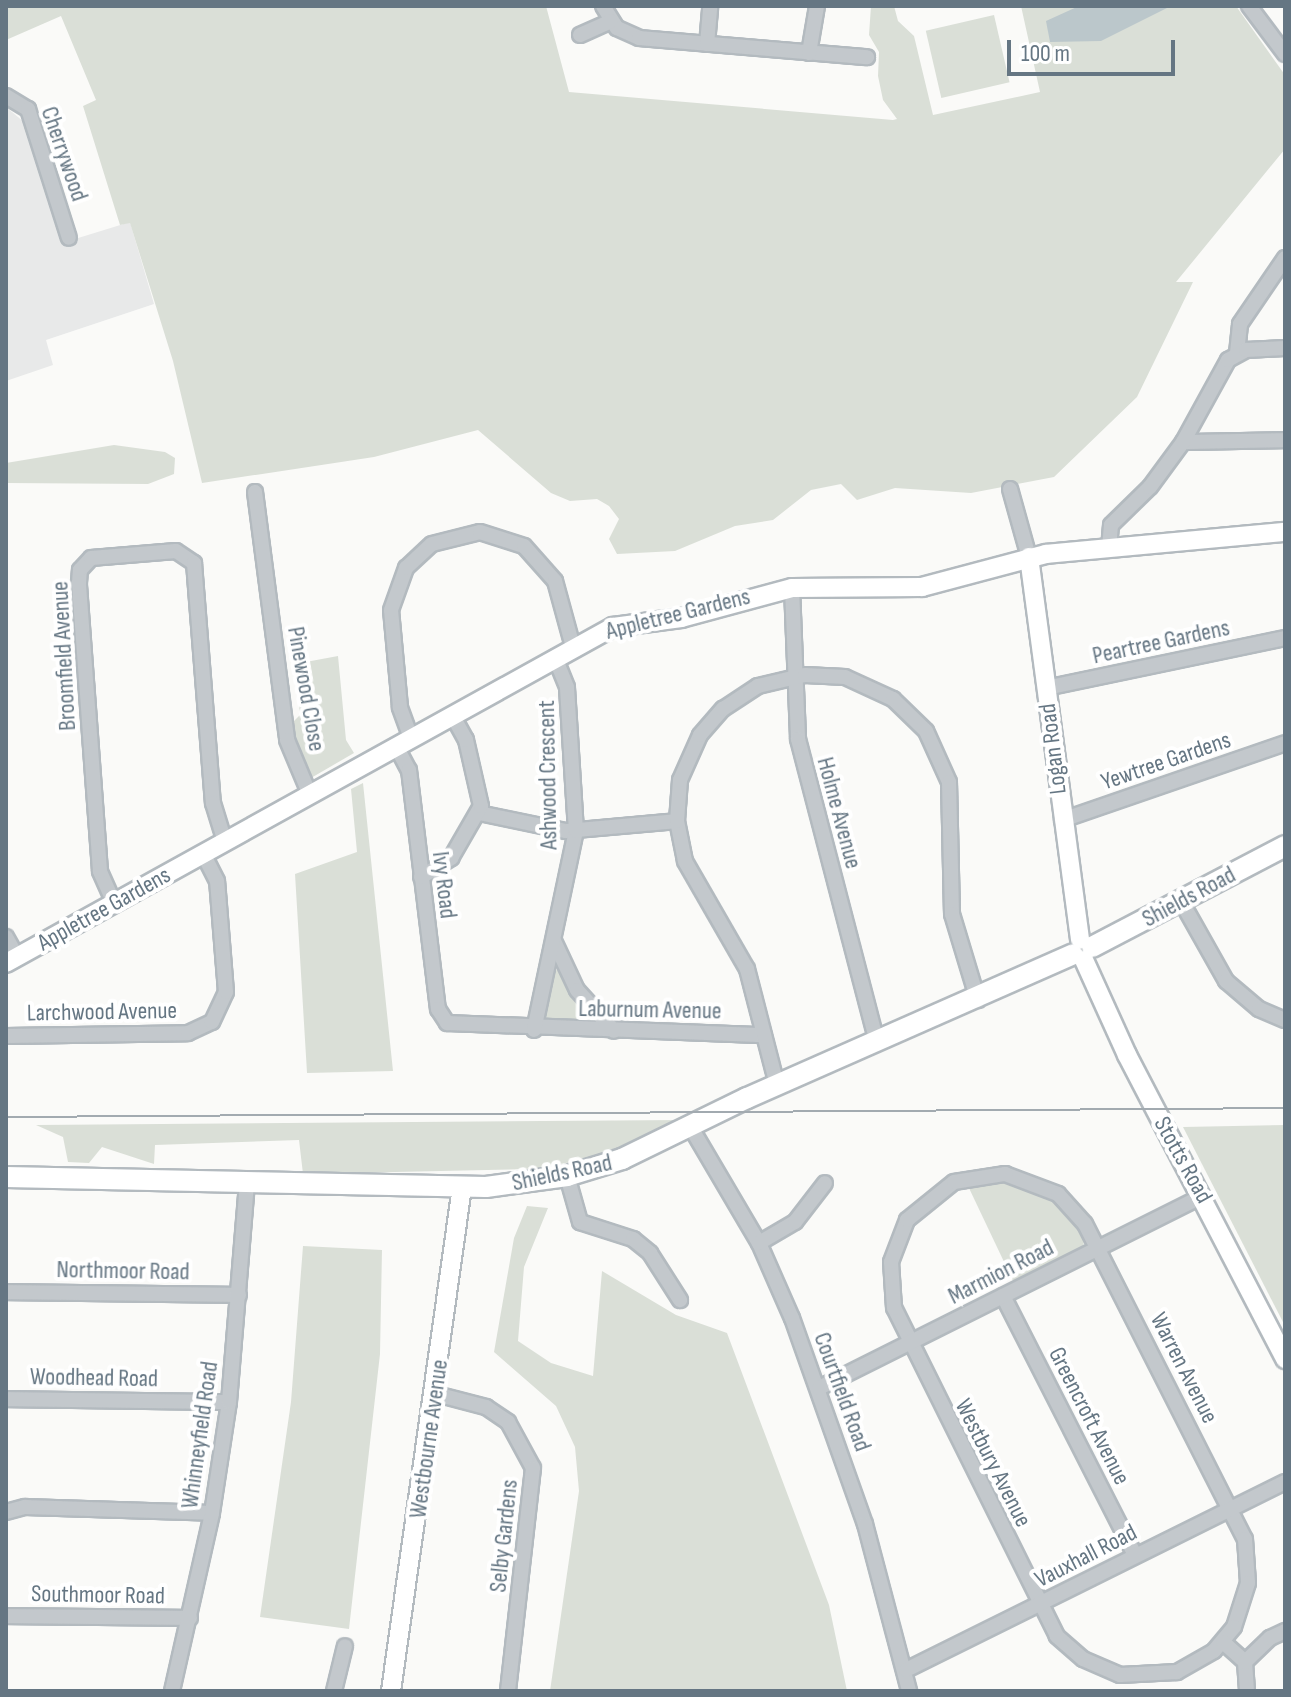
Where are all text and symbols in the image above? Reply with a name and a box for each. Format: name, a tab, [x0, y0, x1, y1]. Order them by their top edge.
scale bar	[1011, 24, 1179, 74]
text: 100 m	[1021, 39, 1070, 68]
street label: Cherrywood	[34, 103, 94, 205]
street label: Broomfield Avenue	[46, 581, 82, 731]
street label: Appletree Gardens	[603, 582, 753, 646]
street label: Peartree Gardens	[1090, 613, 1232, 671]
street label: Pinewood Close	[281, 625, 331, 753]
street label: Ashwood Crescent	[532, 700, 564, 850]
street label: Logan Road	[1033, 702, 1073, 796]
street label: Yewtree Gardens	[1098, 725, 1234, 797]
street label: Holme Avenue	[810, 754, 868, 872]
street label: Ivy Road	[426, 850, 462, 920]
street label: Shields Road	[1137, 860, 1241, 934]
street label: Appletree Gardens	[32, 861, 176, 957]
street label: Laburnum Avenue	[578, 994, 722, 1026]
street label: Larchwood Avenue	[27, 996, 177, 1028]
street label: Stotts Road	[1148, 1112, 1218, 1208]
street label: Shields Road	[509, 1148, 615, 1198]
street label: Marmion Road	[944, 1233, 1058, 1311]
street label: Northmoor Road	[56, 1255, 190, 1287]
street label: Warren Avenue	[1144, 1308, 1224, 1428]
street label: Courtfield Road	[807, 1329, 877, 1455]
street label: Greencroft Avenue	[1042, 1342, 1136, 1490]
street label: Westbourne Avenue	[404, 1358, 454, 1520]
street label: Whinneyfield Road	[175, 1360, 225, 1510]
street label: Woodhead Road	[30, 1362, 158, 1394]
street label: Westbury Avenue	[948, 1394, 1038, 1532]
street label: Selby Gardens	[484, 1478, 524, 1594]
street label: Vauxhall Road	[1030, 1518, 1142, 1594]
street label: Southmoor Road	[31, 1579, 165, 1611]

